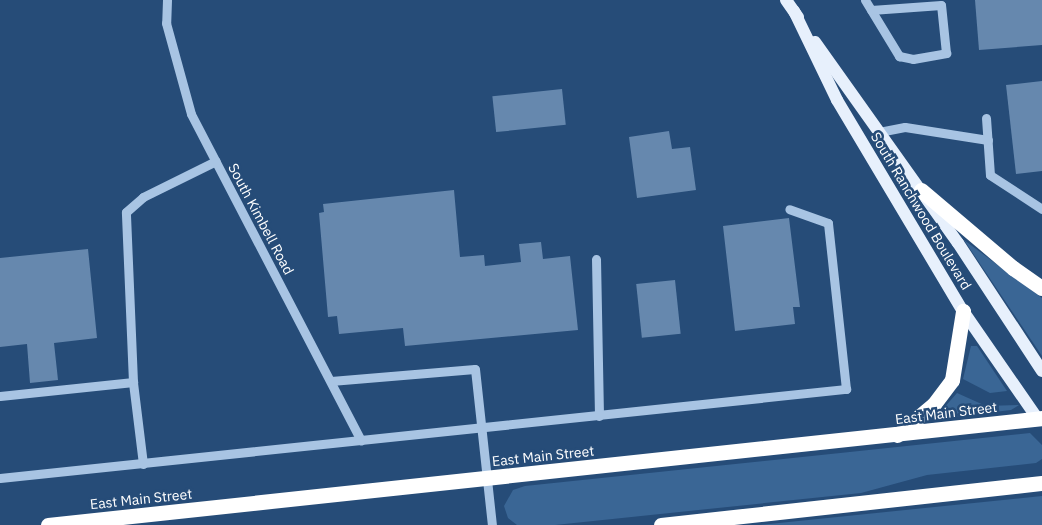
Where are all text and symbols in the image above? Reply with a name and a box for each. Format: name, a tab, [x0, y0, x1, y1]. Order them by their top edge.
street label: South Ranchwood Boulevard	[867, 129, 975, 293]
street label: South Kimbell Road	[225, 161, 297, 277]
street label: East Main Street	[894, 398, 998, 428]
street label: East Main Street	[491, 442, 595, 470]
street label: East Main Street	[89, 485, 193, 513]

